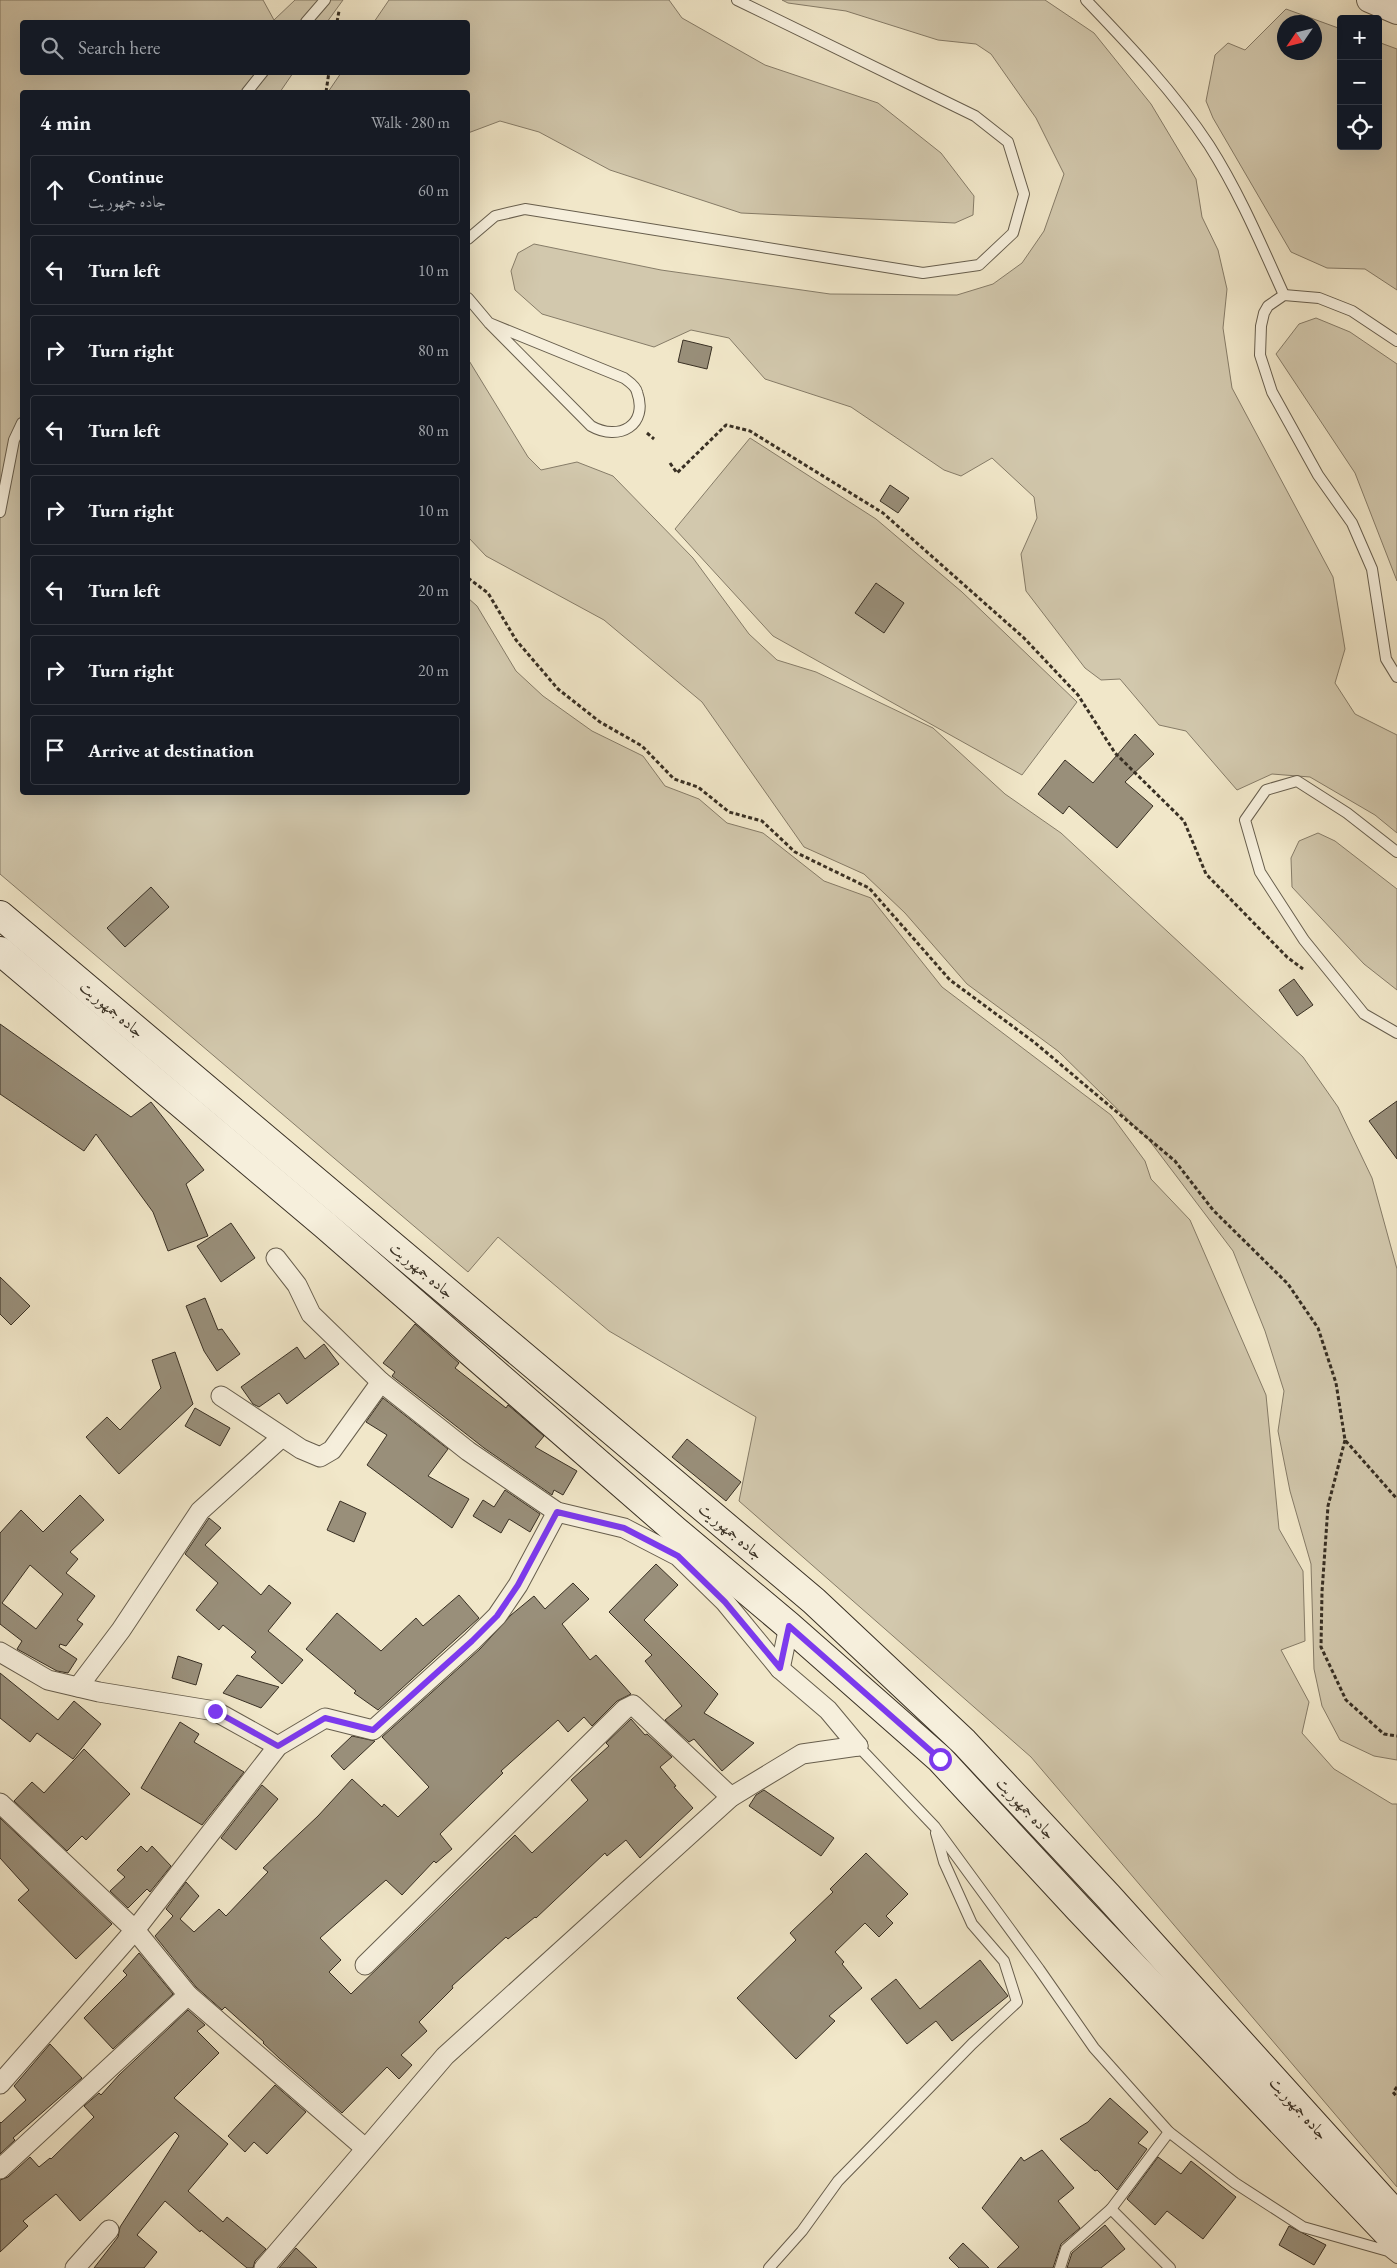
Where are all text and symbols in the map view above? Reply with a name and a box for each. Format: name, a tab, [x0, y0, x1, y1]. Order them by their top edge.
north arrow	[1277, 15, 1322, 60]
map controls	[1337, 15, 1382, 150]
button: +	[1337, 15, 1382, 60]
search box	[20, 20, 470, 75]
icon: search	[38, 34, 66, 62]
text: Search here	[78, 35, 160, 60]
button: −	[1337, 60, 1382, 105]
button: locate	[1337, 105, 1382, 150]
text: 4 min	[40, 109, 91, 136]
text: Walk · 280 m	[371, 112, 450, 133]
text: Continue	[88, 164, 163, 189]
icon: ahead	[41, 176, 69, 204]
text: 60 m	[418, 180, 449, 201]
text: جاده جمهوریت	[88, 191, 166, 212]
icon: left	[41, 256, 69, 284]
text: Turn left	[88, 258, 160, 283]
text: 10 m	[418, 260, 449, 281]
icon: right	[41, 336, 69, 364]
text: Turn right	[88, 338, 174, 363]
text: 80 m	[418, 340, 449, 361]
icon: left	[41, 416, 69, 444]
text: Turn left	[88, 418, 160, 443]
text: 80 m	[418, 420, 449, 441]
icon: right	[41, 496, 69, 524]
text: Turn right	[88, 498, 174, 523]
text: 10 m	[418, 500, 449, 521]
icon: left	[41, 576, 69, 604]
text: Turn left	[88, 578, 160, 603]
text: 20 m	[418, 580, 449, 601]
icon: right	[41, 656, 69, 684]
text: Turn right	[88, 658, 174, 683]
text: 20 m	[418, 660, 449, 681]
icon: arrive	[41, 736, 69, 764]
text: Arrive at destination	[88, 738, 254, 763]
street label: جاده جمهوریت	[75, 976, 149, 1042]
street label: جاده جمهوریت	[385, 1237, 459, 1303]
street label: جاده جمهوریت	[694, 1498, 768, 1564]
route end	[204, 1700, 227, 1723]
route start	[929, 1748, 952, 1771]
street label: جاده جمهوریت	[992, 1772, 1060, 1844]
street label: جاده جمهوریت	[1265, 2072, 1333, 2144]

